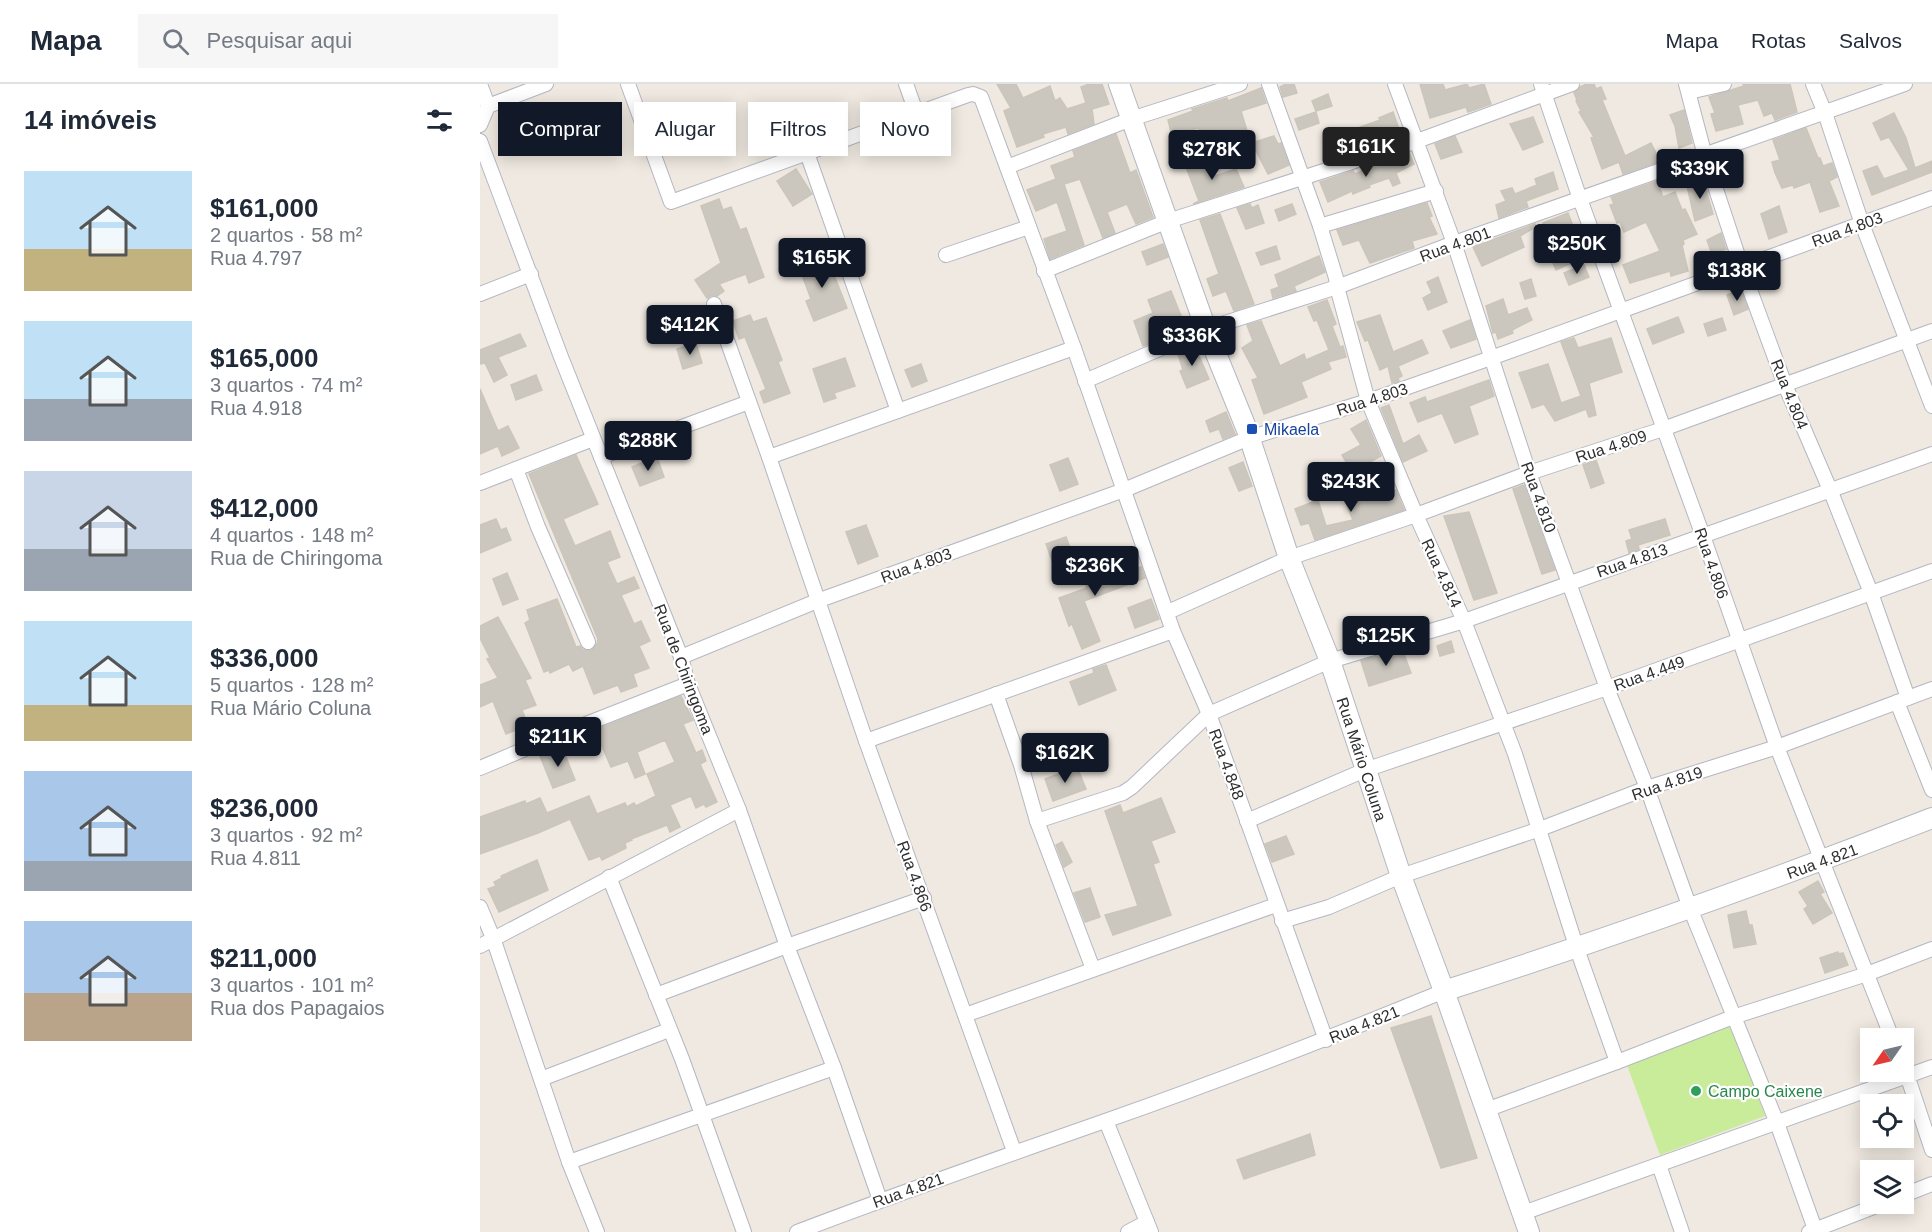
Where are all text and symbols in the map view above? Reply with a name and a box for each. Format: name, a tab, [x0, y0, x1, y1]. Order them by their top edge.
search box	[138, 14, 558, 68]
text: Mapa	[30, 25, 102, 56]
icon: search	[159, 25, 192, 58]
text: Pesquisar aqui	[207, 28, 352, 53]
text: Mapa	[1666, 29, 1718, 52]
text: Rotas	[1751, 29, 1806, 52]
text: Salvos	[1839, 29, 1902, 52]
chip: Comprar	[498, 102, 622, 156]
chip: Alugar	[634, 102, 736, 156]
chip: Filtros	[748, 102, 848, 156]
chip: Novo	[860, 102, 951, 156]
icon: filters	[423, 104, 456, 137]
text: 14 imóveis	[24, 105, 157, 135]
pin: $161K	[1324, 127, 1408, 178]
pin: $278K	[1170, 130, 1254, 181]
text: $161K	[1337, 135, 1395, 157]
text: $278K	[1183, 138, 1241, 160]
pin: $339K	[1658, 149, 1742, 200]
text: $339K	[1671, 157, 1729, 179]
text: $161,000	[210, 193, 318, 223]
icon: home	[72, 195, 144, 267]
street label: Rua 4.803	[1810, 209, 1885, 250]
text: 2 quartos · 58 m²	[210, 224, 362, 246]
street label: Rua 4.801	[1418, 224, 1493, 265]
pin: $250K	[1535, 224, 1619, 275]
text: $250K	[1548, 232, 1606, 254]
pin: $165K	[780, 238, 864, 289]
text: $165K	[793, 246, 851, 268]
text: Rua 4.797	[210, 247, 302, 269]
pin: $138K	[1695, 251, 1779, 302]
text: $138K	[1708, 259, 1766, 281]
pin: $412K	[648, 305, 732, 356]
text: $412K	[661, 313, 719, 335]
pin: $336K	[1150, 316, 1234, 367]
text: $336K	[1163, 324, 1221, 346]
text: $165,000	[210, 343, 318, 373]
icon: home	[72, 345, 144, 417]
street label: Rua 4.804	[1768, 357, 1811, 432]
text: 3 quartos · 74 m²	[210, 374, 362, 396]
street label: Rua 4.803	[1334, 380, 1410, 419]
text: Rua 4.918	[210, 397, 302, 419]
pin: $288K	[606, 421, 690, 472]
place label: Mikaela	[1264, 421, 1319, 438]
marker: Mikaela	[1245, 422, 1259, 436]
street label: Rua 4.809	[1573, 427, 1649, 466]
text: $288K	[619, 429, 677, 451]
street label: Rua 4.810	[1518, 460, 1559, 535]
pin: $243K	[1309, 462, 1393, 513]
text: $243K	[1322, 470, 1380, 492]
text: $412,000	[210, 493, 318, 523]
icon: home	[72, 495, 144, 567]
text: 4 quartos · 148 m²	[210, 524, 373, 546]
street label: Rua 4.806	[1691, 525, 1732, 601]
street label: Rua 4.814	[1418, 536, 1465, 610]
street label: Rua 4.813	[1594, 540, 1670, 581]
street label: Rua 4.803	[879, 545, 954, 586]
pin: $236K	[1053, 546, 1137, 597]
text: Rua de Chiringoma	[210, 547, 382, 569]
text: $236K	[1066, 554, 1124, 576]
street label: Rua de Chiringoma	[651, 602, 716, 737]
pin: $125K	[1344, 616, 1428, 667]
text: $125K	[1357, 624, 1415, 646]
text: $336,000	[210, 643, 318, 673]
icon: home	[72, 645, 144, 717]
street label: Rua 4.449	[1612, 653, 1687, 694]
text: 5 quartos · 128 m²	[210, 674, 373, 696]
street label: Rua Mário Coluna	[1334, 695, 1390, 823]
text: Rua Mário Coluna	[210, 697, 371, 719]
pin: $211K	[516, 717, 600, 768]
text: $211K	[529, 725, 587, 747]
street label: Rua 4.848	[1206, 727, 1247, 802]
pin: $162K	[1023, 733, 1107, 784]
text: $162K	[1036, 741, 1094, 763]
street label: Rua 4.819	[1629, 763, 1705, 804]
text: $236,000	[210, 793, 318, 823]
icon: home	[72, 795, 144, 867]
text: 3 quartos · 92 m²	[210, 824, 362, 846]
street label: Rua 4.866	[894, 839, 935, 914]
street label: Rua 4.821	[1785, 841, 1860, 882]
text: Rua 4.811	[210, 847, 301, 869]
text: $211,000	[210, 943, 317, 973]
icon: home	[72, 945, 144, 1017]
text: 3 quartos · 101 m²	[210, 974, 373, 996]
text: Rua dos Papagaios	[210, 997, 385, 1019]
street label: Rua 4.821	[1327, 1003, 1402, 1046]
north arrow	[1860, 1028, 1914, 1082]
map controls	[1860, 1028, 1914, 1214]
place label: Campo Caixene	[1708, 1083, 1823, 1100]
marker: Campo Caixene	[1689, 1084, 1703, 1098]
button: locate	[1860, 1094, 1914, 1148]
button: layers	[1860, 1160, 1914, 1214]
street label: Rua 4.821	[871, 1170, 946, 1211]

